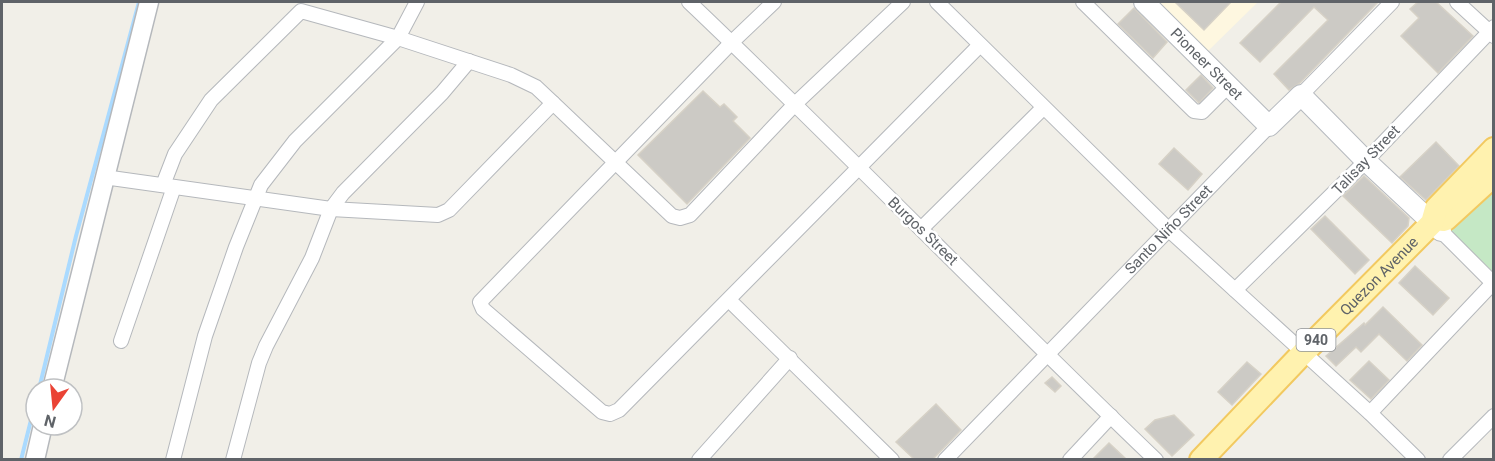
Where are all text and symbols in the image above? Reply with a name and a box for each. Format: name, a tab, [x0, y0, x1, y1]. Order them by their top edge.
street label: Pioneer Street	[1167, 24, 1246, 104]
street label: Talisay Street	[1328, 121, 1404, 199]
street label: Santo Niño Street	[1121, 181, 1216, 278]
street label: Burgos Street	[884, 193, 962, 269]
street label: Quezon Avenue	[1336, 233, 1422, 319]
road number: 940	[1296, 329, 1336, 351]
north arrow	[24, 377, 84, 437]
text: N	[42, 410, 58, 432]

